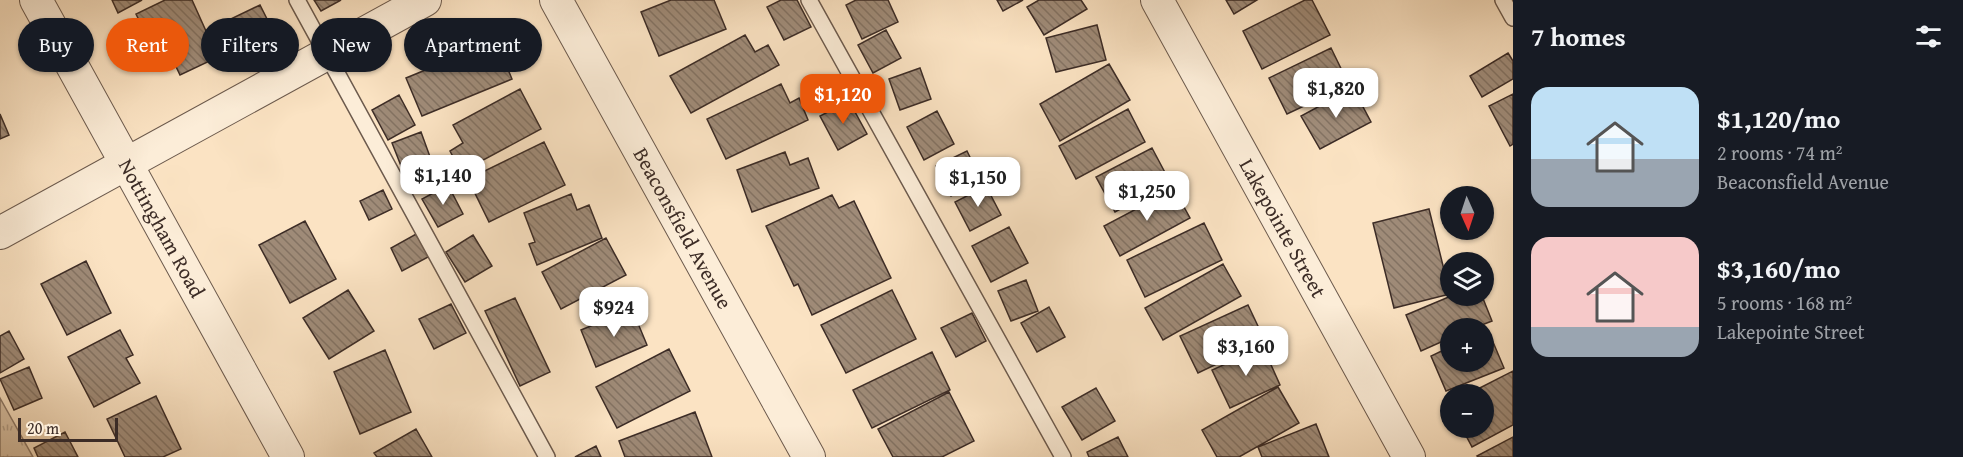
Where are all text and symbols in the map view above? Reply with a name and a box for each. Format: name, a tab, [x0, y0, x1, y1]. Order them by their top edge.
text: 7 homes	[1531, 17, 1626, 56]
chip: Buy	[18, 18, 94, 72]
chip: Rent	[106, 18, 189, 72]
chip: Filters	[201, 18, 299, 72]
chip: New	[311, 18, 392, 72]
chip: Apartment	[404, 18, 542, 72]
icon: filters	[1912, 20, 1945, 53]
pin: $1,820	[1287, 68, 1385, 119]
text: $1,820	[1307, 73, 1365, 102]
pin: $1,120	[794, 74, 892, 125]
text: $1,120	[814, 79, 872, 108]
text: $1,120/mo	[1717, 99, 1840, 138]
icon: home	[1579, 111, 1651, 183]
text: 2 rooms · 74 m²	[1717, 138, 1843, 167]
street label: Beaconsfield Avenue	[626, 142, 740, 315]
street label: Nottingham Road	[111, 153, 213, 304]
street label: Lakepointe Street	[1232, 153, 1334, 304]
pin: $1,140	[394, 155, 492, 206]
pin: $1,150	[929, 157, 1027, 208]
text: $1,140	[414, 160, 472, 189]
text: $1,150	[949, 162, 1007, 191]
text: Beaconsfield Avenue	[1717, 167, 1889, 196]
pin: $1,250	[1098, 171, 1196, 222]
text: $1,250	[1118, 176, 1176, 205]
north arrow	[1440, 186, 1494, 240]
map controls	[1440, 186, 1494, 438]
text: $3,160/mo	[1717, 249, 1840, 288]
button: layers	[1440, 252, 1494, 306]
icon: home	[1579, 261, 1651, 333]
pin: $924	[578, 287, 650, 338]
text: 5 rooms · 168 m²	[1717, 288, 1852, 317]
text: $924	[593, 292, 635, 321]
text: Lakepointe Street	[1717, 317, 1865, 346]
button: +	[1440, 318, 1494, 372]
pin: $3,160	[1197, 326, 1295, 377]
text: $3,160	[1217, 331, 1275, 360]
button: −	[1440, 384, 1494, 438]
scale bar	[18, 415, 118, 442]
text: 20 m	[27, 416, 59, 440]

